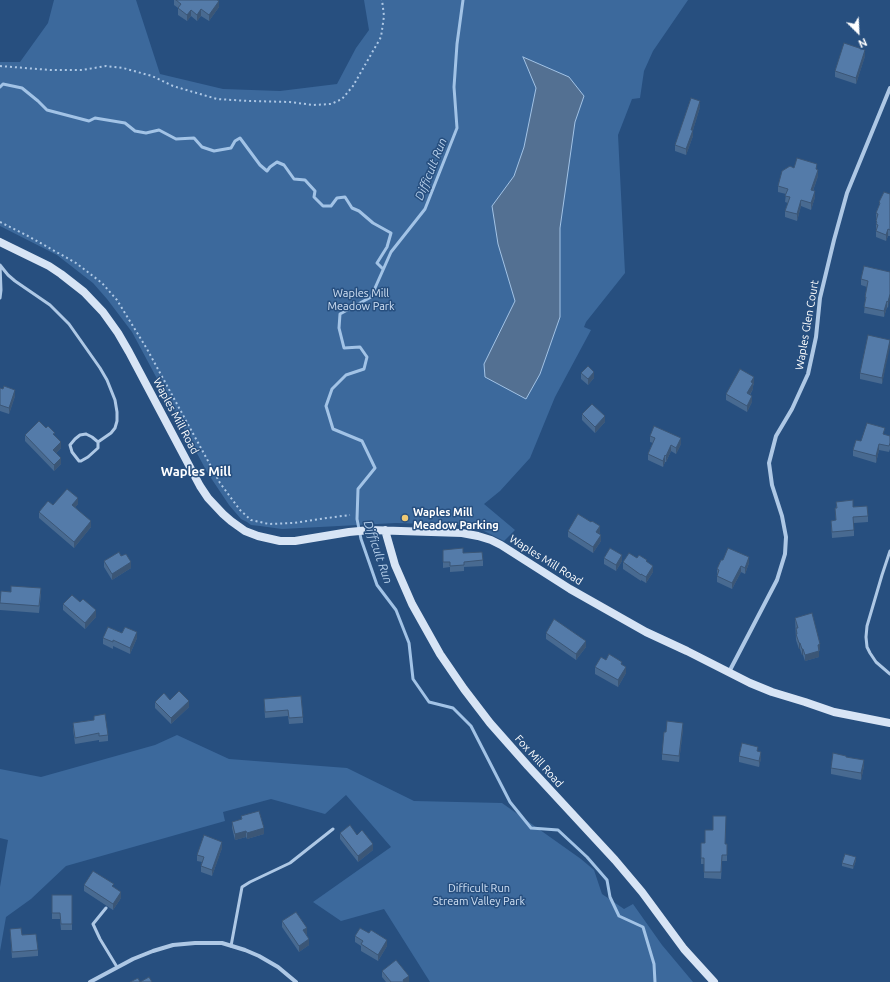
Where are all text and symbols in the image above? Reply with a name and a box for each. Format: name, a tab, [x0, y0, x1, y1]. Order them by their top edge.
north arrow	[838, 12, 878, 52]
text: N	[857, 36, 869, 50]
water label: Difficult Run	[412, 136, 450, 202]
street label: Waples Glen Court	[793, 279, 821, 371]
park label: Waples Mill Meadow Park	[327, 286, 395, 312]
street label: Waples Mill Road	[150, 376, 202, 456]
district label: Waples Mill	[161, 464, 231, 480]
place label: Waples Mill Meadow Parking	[413, 505, 499, 531]
marker: Waples Mill Meadow Parking	[400, 513, 410, 523]
water label: Difficult Run	[360, 518, 396, 586]
street label: Waples Mill Road	[507, 532, 585, 588]
street label: Fox Mill Road	[512, 732, 566, 790]
park label: Difficult Run Stream Valley Park	[433, 881, 525, 907]

